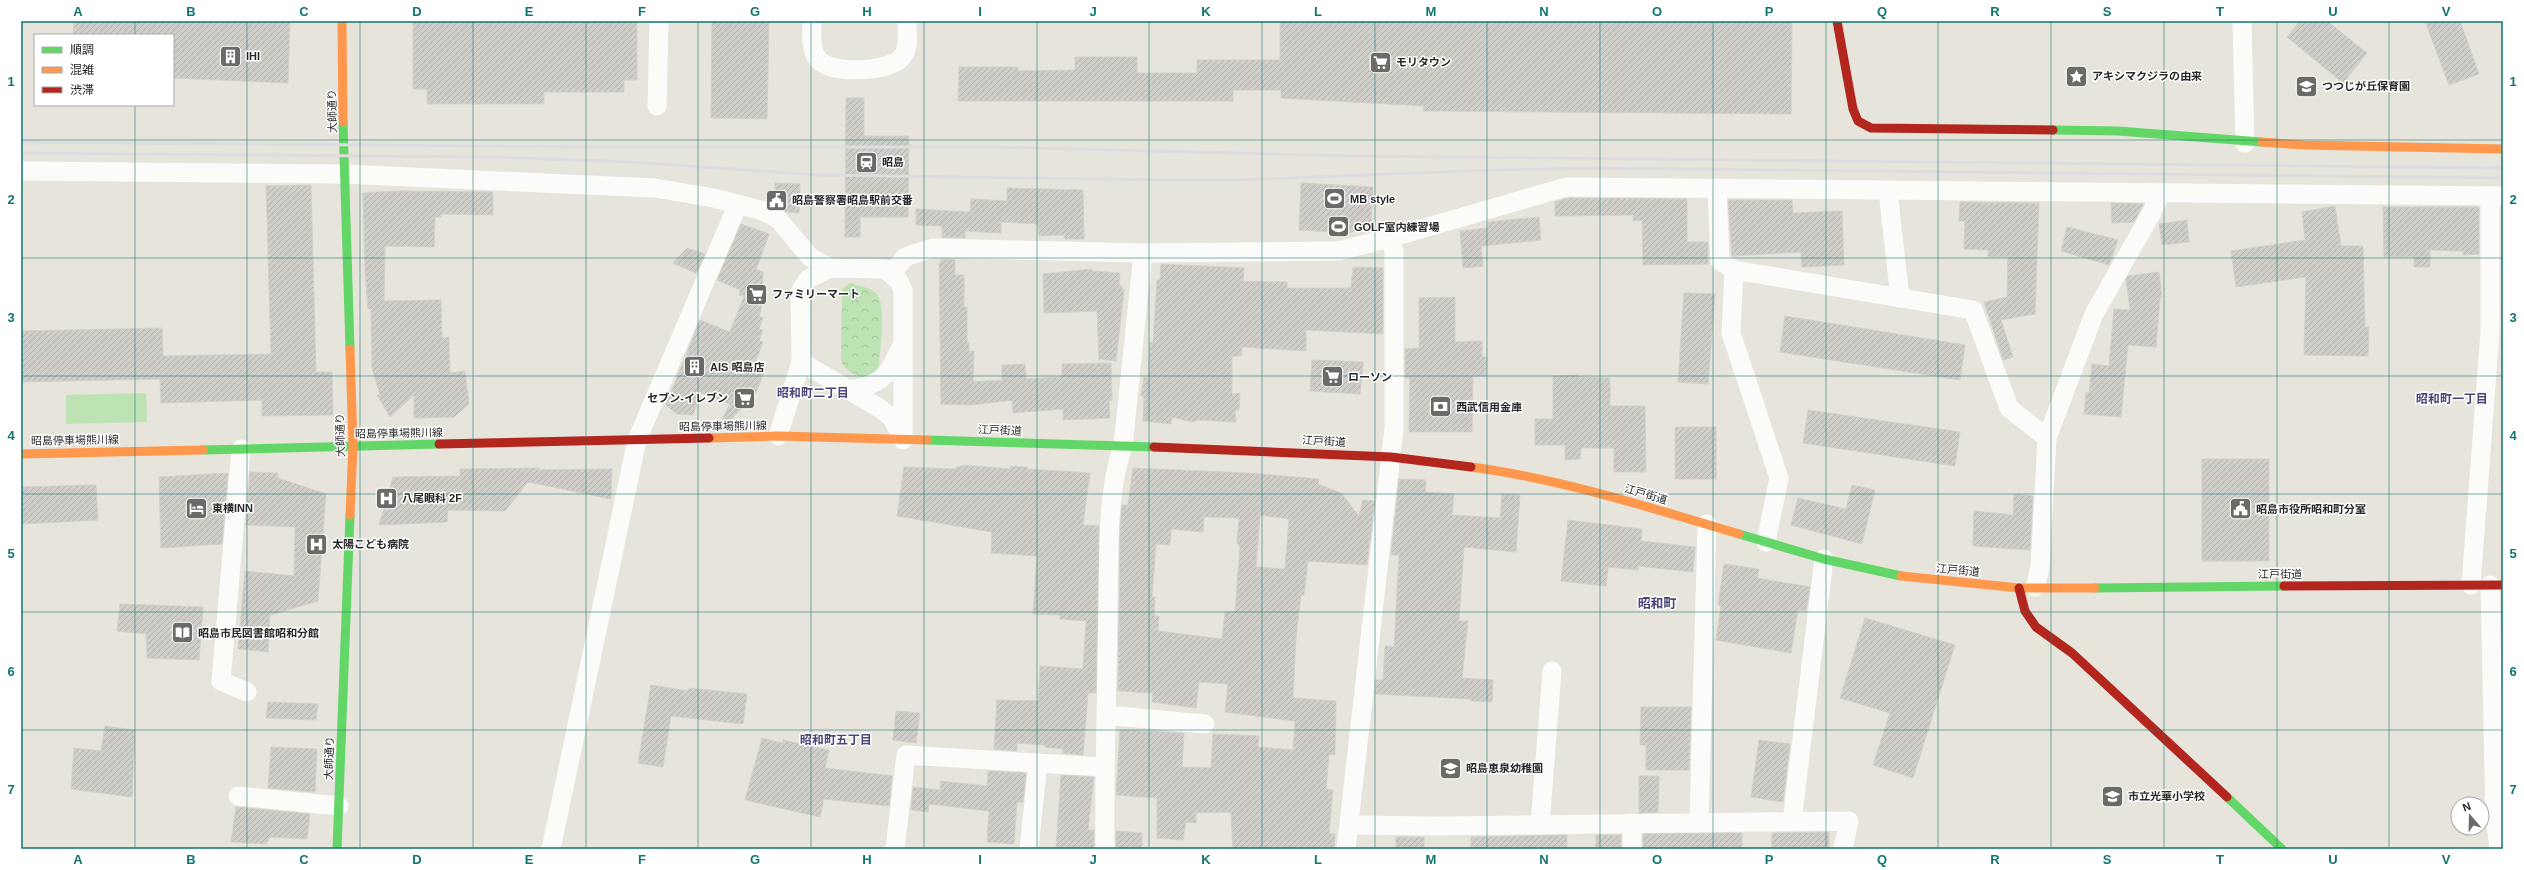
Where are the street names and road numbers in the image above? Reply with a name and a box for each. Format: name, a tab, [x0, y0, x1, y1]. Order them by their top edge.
street label: 大師通り	[326, 89, 338, 133]
street label: 大師通り	[334, 413, 346, 457]
street label: 昭島停車場熊川線	[679, 419, 767, 433]
street label: 江戸街道	[978, 423, 1022, 437]
street label: 昭島停車場熊川線	[355, 426, 443, 440]
street label: 昭島停車場熊川線	[31, 433, 119, 447]
street label: 江戸街道	[1302, 434, 1346, 448]
street label: 江戸街道	[1623, 482, 1669, 506]
street label: 江戸街道	[1936, 562, 1980, 578]
street label: 江戸街道	[2258, 568, 2302, 580]
street label: 大師通り	[322, 736, 336, 780]

